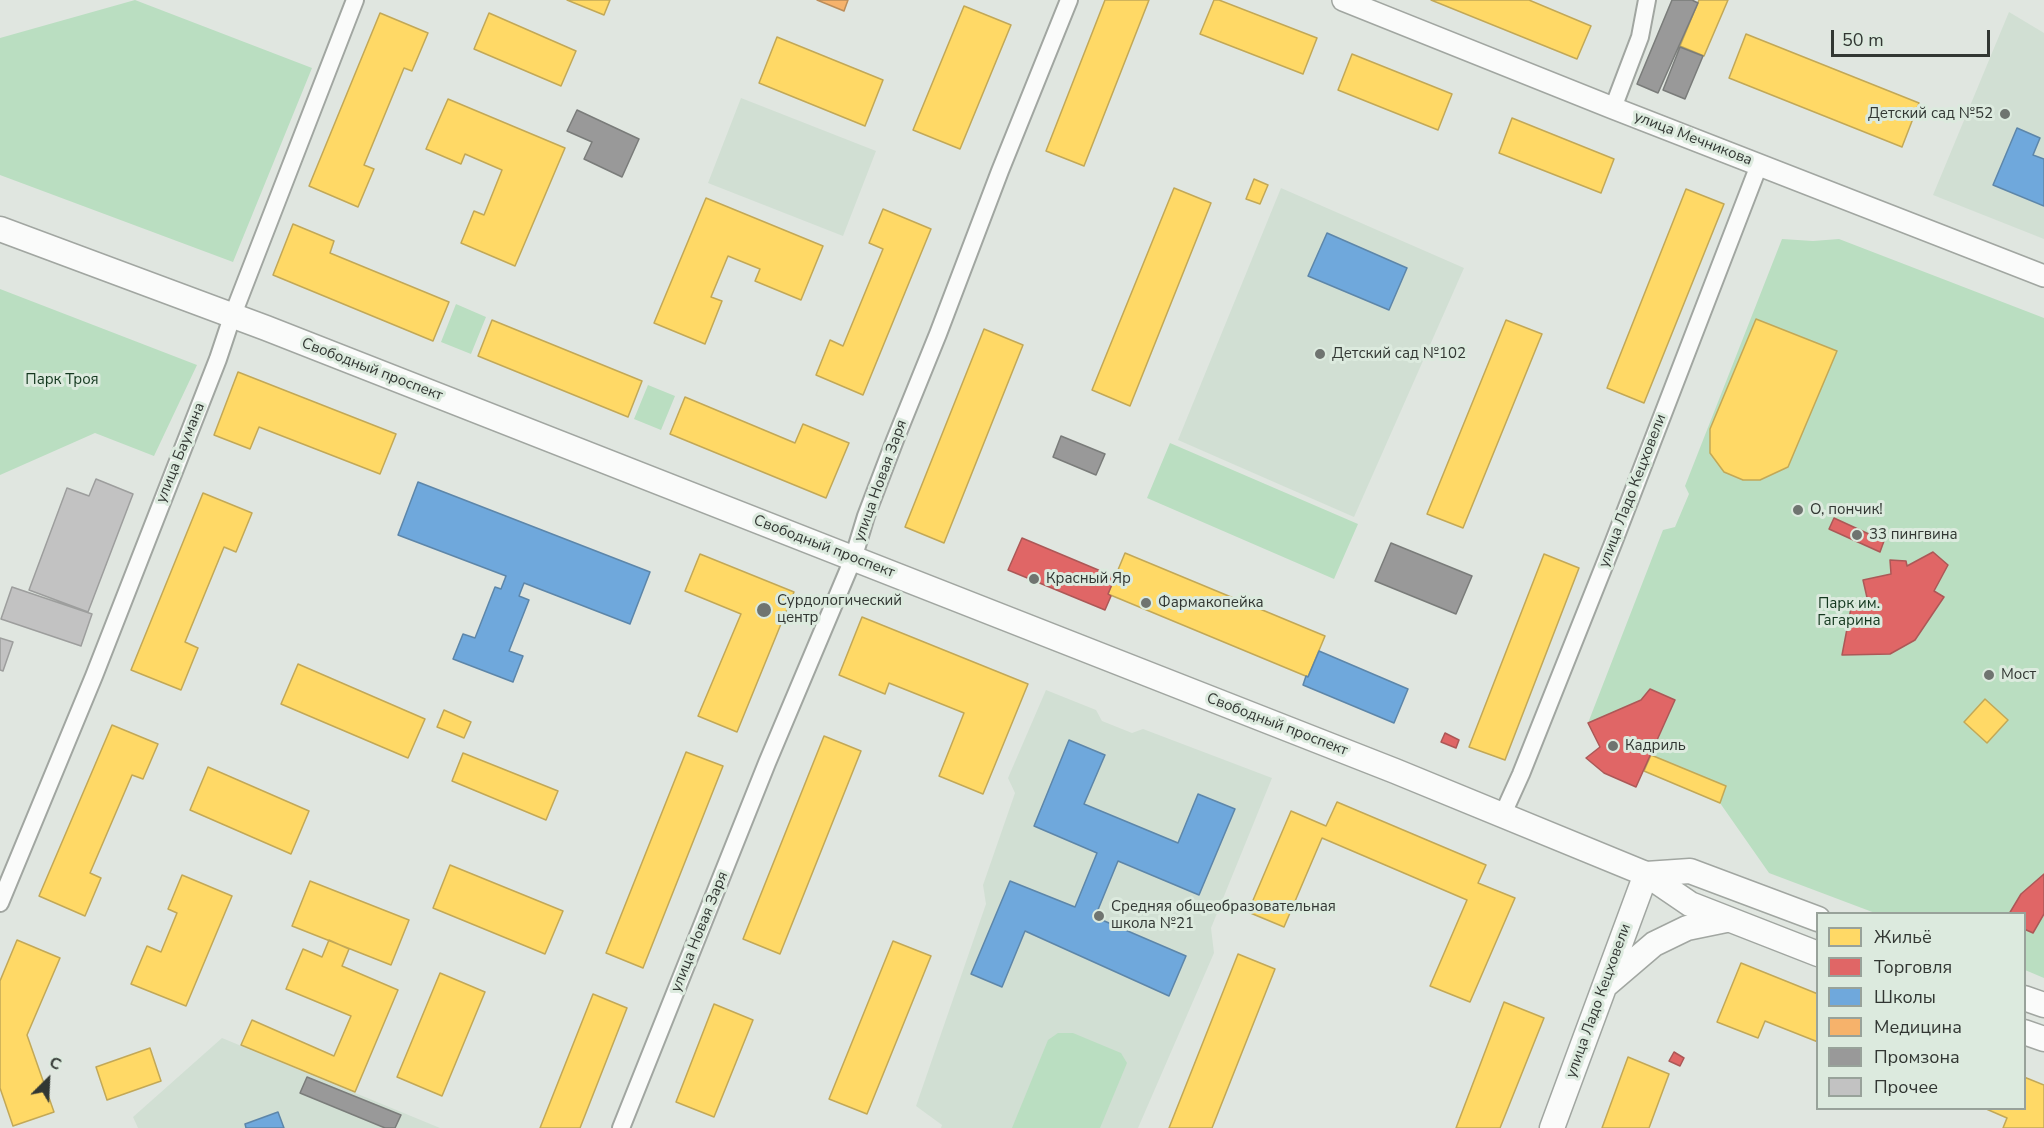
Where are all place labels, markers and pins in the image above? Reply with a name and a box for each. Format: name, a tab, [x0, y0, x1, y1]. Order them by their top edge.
place label: Детский сад №52	[1868, 105, 1993, 123]
marker: Детский сад №52	[1998, 107, 2012, 121]
place label: Детский сад №102	[1332, 345, 1466, 363]
marker: Детский сад №102	[1313, 347, 1327, 361]
place label: О, пончик!	[1810, 501, 1883, 519]
marker: О, пончик!	[1791, 503, 1805, 517]
place label: 33 пингвина	[1869, 526, 1958, 544]
marker: 33 пингвина	[1850, 528, 1864, 542]
place label: Красный Яр	[1046, 570, 1131, 588]
marker: Красный Яр	[1027, 572, 1041, 586]
place label: Сурдологический центр	[777, 592, 902, 627]
place label: Фармакопейка	[1158, 594, 1264, 612]
marker: Фармакопейка	[1139, 596, 1153, 610]
marker: Сурдологический центр	[755, 601, 773, 619]
place label: Мост	[2001, 666, 2036, 684]
marker: Мост	[1982, 668, 1996, 682]
place label: Кадриль	[1625, 737, 1686, 755]
marker: Кадриль	[1606, 739, 1620, 753]
place label: Средняя общеобразовательная школа №21	[1111, 898, 1336, 933]
marker: Средняя общеобразовательная школа №21	[1092, 909, 1106, 923]

